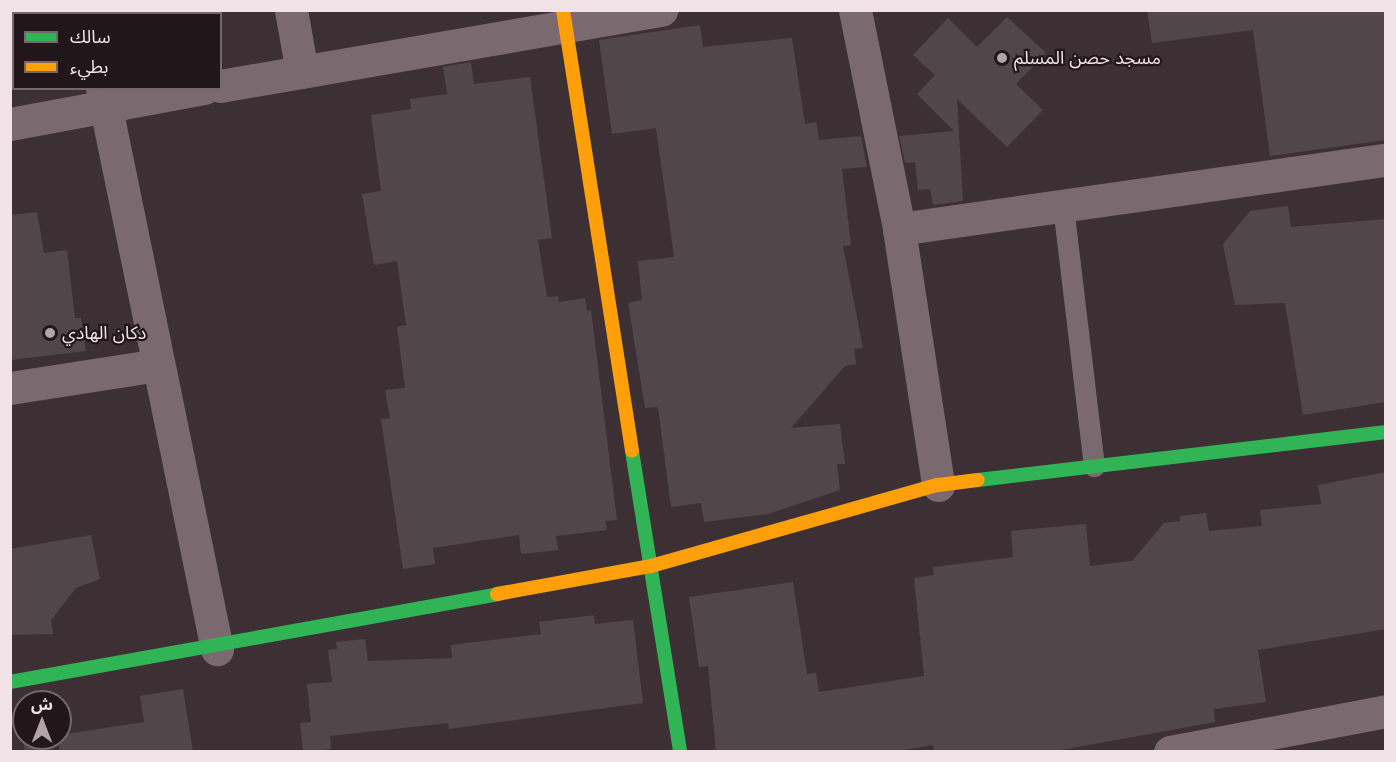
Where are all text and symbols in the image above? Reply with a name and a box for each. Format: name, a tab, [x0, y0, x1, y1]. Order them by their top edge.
legend	[12, 12, 222, 90]
text: سالك	[70, 26, 111, 47]
place label: مسجد حصن المسلم	[1014, 47, 1161, 69]
marker: مسجد حصن المسلم	[995, 51, 1009, 65]
text: بطيء	[70, 56, 108, 77]
place label: دكان الهادي	[62, 322, 146, 344]
marker: دكان الهادي	[43, 326, 57, 340]
north arrow	[12, 690, 72, 750]
text: ش	[31, 694, 53, 714]

